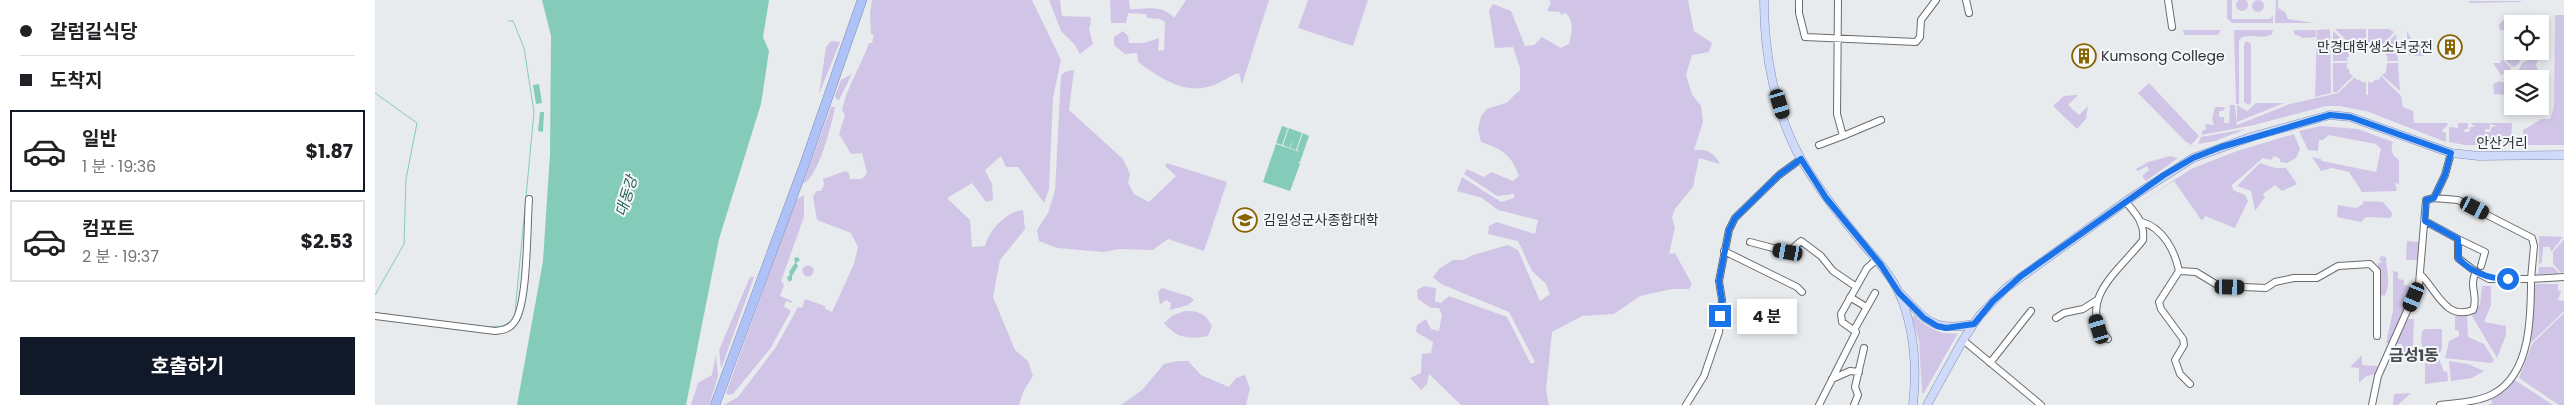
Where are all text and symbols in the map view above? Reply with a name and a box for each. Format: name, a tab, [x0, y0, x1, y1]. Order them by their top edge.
map controls	[2504, 15, 2549, 115]
button: locate	[2504, 15, 2549, 60]
text: 갈럼길식당	[50, 18, 137, 45]
building icon: 만경대학생소년궁전	[2437, 34, 2463, 60]
place label: 만경대학생소년궁전	[2317, 37, 2433, 57]
building icon: Kumsong College	[2071, 43, 2097, 69]
place label: Kumsong College	[2101, 46, 2225, 66]
text: 도착지	[50, 67, 102, 94]
button: layers	[2504, 70, 2549, 115]
car	[1768, 87, 1791, 121]
text: 일반	[82, 125, 117, 152]
icon: car	[22, 129, 67, 174]
street label: 안산거리	[2476, 133, 2528, 153]
text: $1.87	[306, 138, 353, 165]
text: 1 분 · 19:36	[82, 155, 156, 178]
water label: 대동강	[610, 171, 643, 219]
car	[2458, 195, 2491, 221]
school or university icon: 김일성군사종합대학	[1232, 207, 1258, 233]
place label: 김일성군사종합대학	[1263, 210, 1379, 230]
text: 컴포트	[82, 215, 134, 242]
icon: car	[22, 219, 67, 264]
text: $2.53	[300, 228, 353, 255]
car	[1771, 242, 1804, 262]
text: 2 분 · 19:37	[82, 245, 159, 268]
route start	[2497, 268, 2519, 290]
car	[2214, 279, 2245, 295]
car	[2401, 280, 2426, 314]
callout: 4 분	[1737, 298, 1797, 334]
route end	[1709, 305, 1731, 327]
text: 4 분	[1753, 305, 1781, 328]
car	[2087, 312, 2110, 346]
button: 호출하기	[20, 337, 355, 395]
district label: 금성1동	[2389, 344, 2439, 367]

